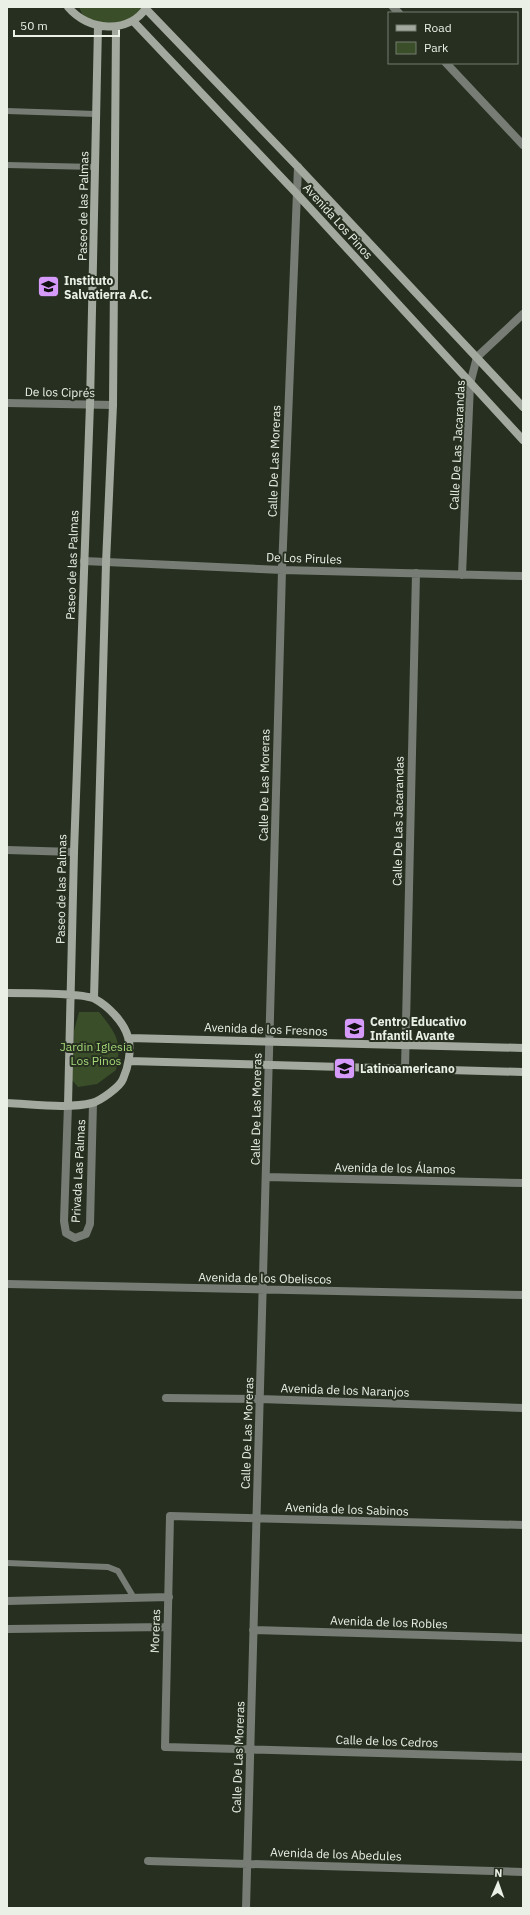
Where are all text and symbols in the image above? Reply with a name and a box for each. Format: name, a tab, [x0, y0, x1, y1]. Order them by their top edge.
scale bar	[14, 12, 119, 38]
legend	[388, 12, 518, 64]
text: 50 m	[20, 18, 48, 33]
text: Road	[424, 20, 452, 35]
text: Park	[424, 40, 449, 55]
street label: Paseo de las Palmas	[75, 151, 91, 261]
street label: Avenida Los Pinos	[300, 180, 376, 262]
place label: Instituto Salvatierra A.C.	[64, 273, 152, 302]
school or university icon: Instituto Salvatierra A.C.	[36, 274, 62, 300]
street label: Calle De Las Jacarandas	[446, 380, 468, 510]
street label: De los Ciprés	[25, 384, 95, 400]
street label: Calle De Las Moreras	[265, 404, 283, 517]
street label: Paseo de las Palmas	[63, 510, 81, 620]
street label: De Los Pirules	[266, 549, 342, 567]
street label: Calle De Las Moreras	[256, 729, 272, 841]
street label: Calle De Las Jacarandas	[389, 756, 407, 886]
street label: Paseo de las Palmas	[53, 834, 69, 944]
place label: Centro Educativo Infantil Avante	[370, 1014, 467, 1043]
school or university icon: Centro Educativo Infantil Avante	[341, 1015, 367, 1041]
street label: Avenida de los Fresnos	[204, 1019, 328, 1039]
park label: Jardin Iglesia Los Pinos	[60, 1039, 133, 1068]
street label: Calle De Las Moreras	[248, 1053, 264, 1165]
school or university icon: Latinoamericano	[332, 1055, 358, 1081]
place label: Latinoamericano	[360, 1061, 455, 1076]
street label: Privada Las Palmas	[68, 1119, 88, 1223]
street label: Avenida de los Álamos	[334, 1159, 456, 1177]
street label: Avenida de los Obeliscos	[198, 1269, 332, 1287]
street label: Calle De Las Moreras	[238, 1376, 256, 1489]
street label: Avenida de los Naranjos	[280, 1380, 410, 1400]
street label: Avenida de los Sabinos	[285, 1499, 409, 1519]
street label: Moreras	[147, 1609, 163, 1653]
street label: Avenida de los Robles	[330, 1612, 448, 1632]
street label: Calle De Las Moreras	[229, 1700, 247, 1813]
street label: Calle de los Cedros	[335, 1732, 439, 1750]
street label: Avenida de los Abedules	[270, 1844, 402, 1864]
north arrow	[478, 1863, 518, 1903]
text: N	[494, 1866, 503, 1880]

